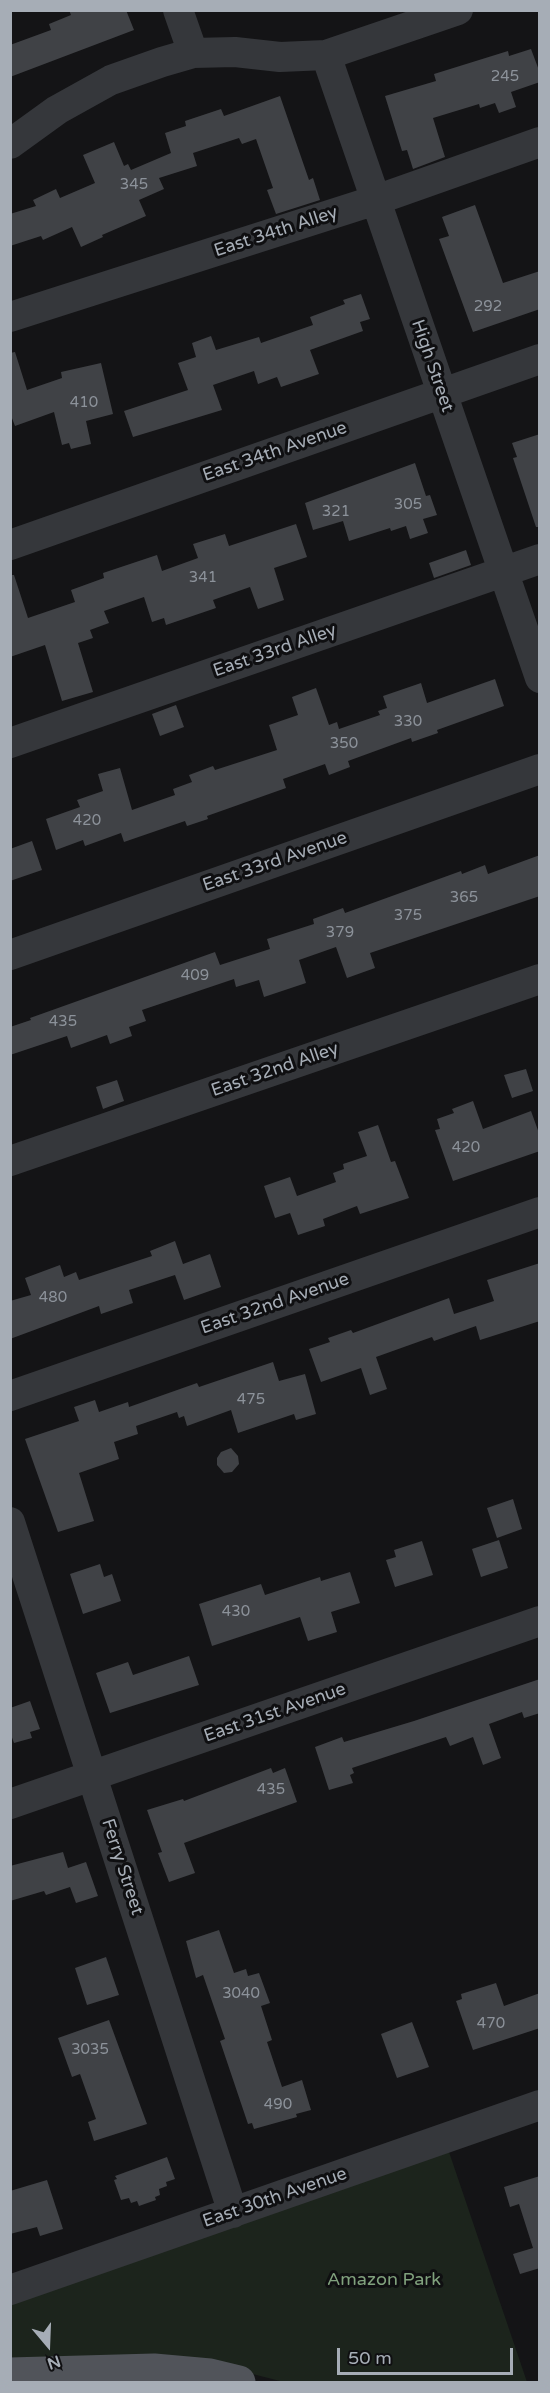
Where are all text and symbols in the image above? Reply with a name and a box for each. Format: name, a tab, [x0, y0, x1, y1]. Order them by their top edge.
house number: 245	[491, 68, 519, 86]
house number: 345	[120, 176, 148, 194]
street label: East 34th Alley	[211, 202, 341, 262]
house number: 292	[474, 298, 502, 316]
street label: High Street	[406, 317, 458, 415]
house number: 410	[70, 394, 98, 412]
street label: East 34th Avenue	[200, 417, 350, 487]
house number: 305	[394, 496, 422, 514]
house number: 321	[322, 503, 350, 521]
house number: 341	[189, 569, 217, 587]
street label: East 33rd Alley	[211, 620, 339, 682]
house number: 330	[394, 713, 422, 731]
house number: 350	[330, 735, 358, 753]
house number: 420	[73, 812, 101, 830]
street label: East 33rd Avenue	[200, 827, 350, 897]
house number: 365	[450, 889, 478, 907]
house number: 375	[394, 907, 422, 925]
house number: 379	[326, 924, 354, 942]
house number: 409	[181, 967, 209, 985]
house number: 435	[49, 1013, 77, 1031]
street label: East 32nd Alley	[208, 1038, 342, 1102]
house number: 420	[452, 1139, 480, 1157]
street label: East 32nd Avenue	[198, 1268, 352, 1340]
house number: 480	[39, 1289, 67, 1307]
house number: 475	[237, 1391, 265, 1409]
house number: 430	[222, 1603, 250, 1621]
street label: East 31st Avenue	[201, 1679, 349, 1747]
house number: 435	[257, 1781, 285, 1799]
street label: Ferry Street	[96, 1816, 148, 1918]
house number: 3040	[222, 1985, 260, 2003]
house number: 470	[477, 2015, 505, 2033]
house number: 3035	[71, 2041, 109, 2059]
house number: 490	[264, 2096, 292, 2114]
street label: East 30th Avenue	[200, 2163, 350, 2233]
park label: Amazon Park	[327, 2269, 441, 2291]
north arrow	[18, 2315, 78, 2375]
scale bar	[340, 2336, 516, 2374]
text: 50 m	[348, 2347, 392, 2369]
text: N	[45, 2350, 63, 2374]

